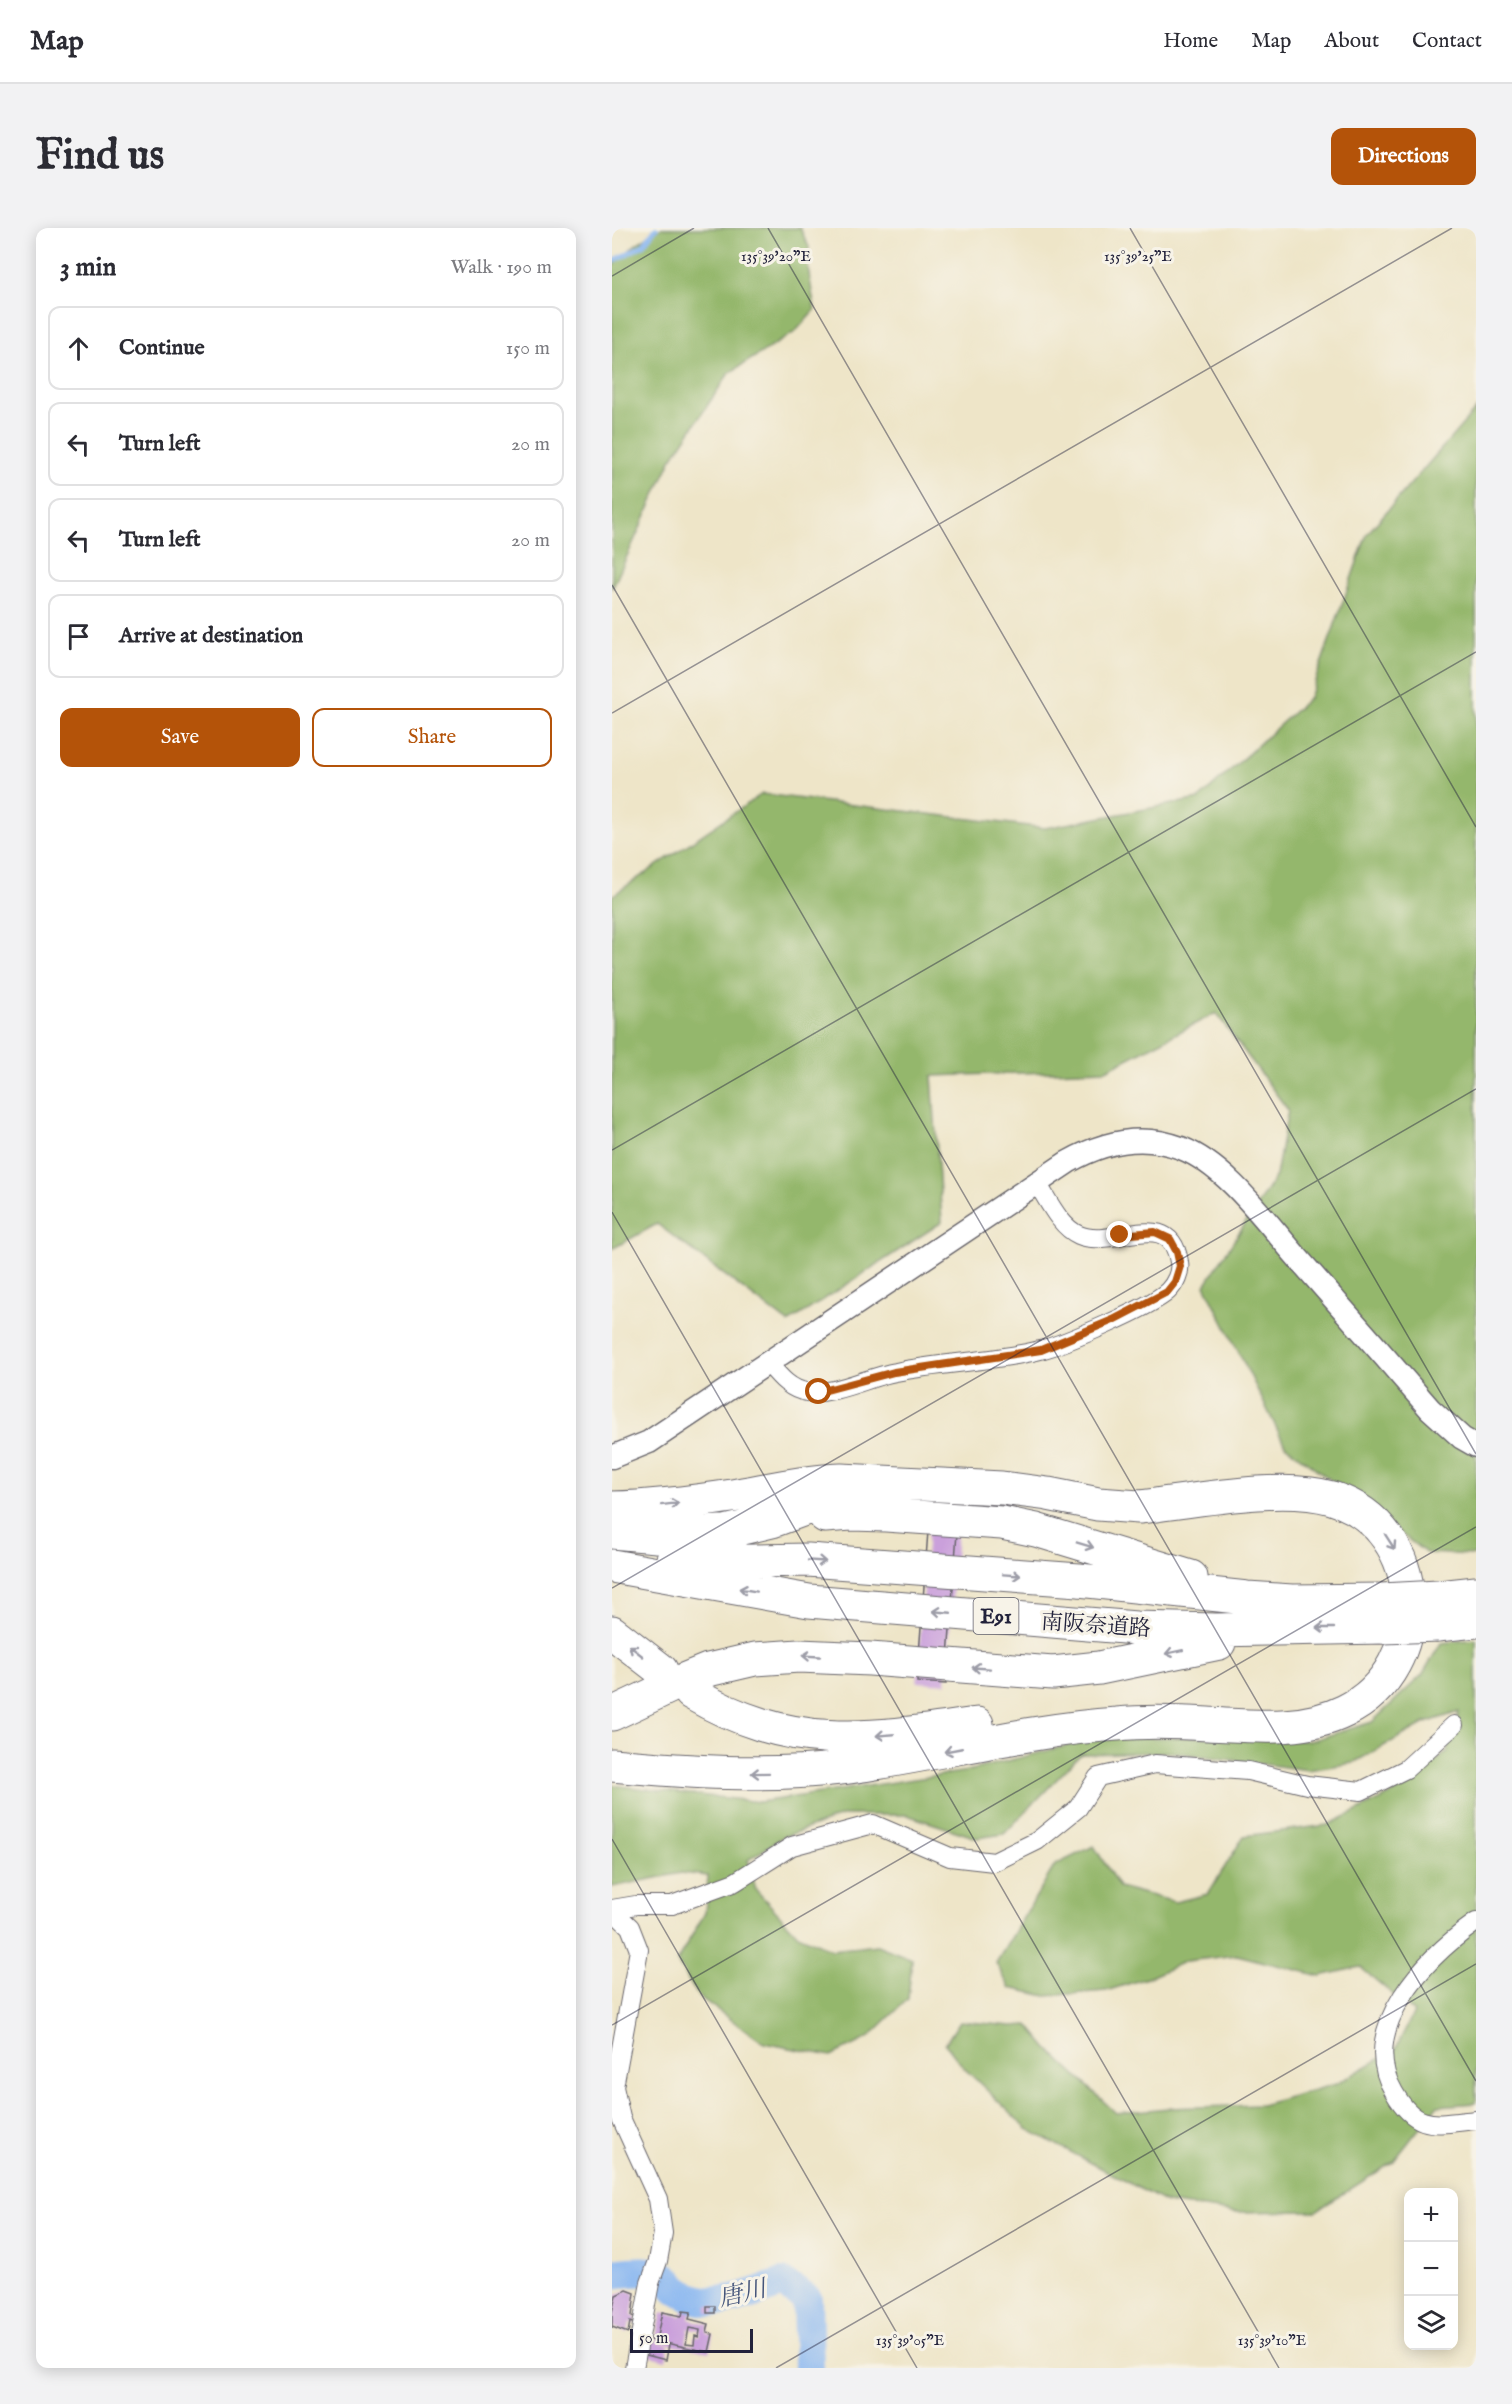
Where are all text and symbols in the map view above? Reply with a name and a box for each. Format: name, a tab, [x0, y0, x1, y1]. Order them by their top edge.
text: Map	[30, 24, 84, 59]
text: Home	[1163, 28, 1218, 55]
text: Map	[1251, 28, 1291, 55]
text: About	[1324, 28, 1379, 55]
text: Contact	[1412, 28, 1482, 55]
button: Directions	[1331, 128, 1476, 185]
text: Find us	[36, 130, 164, 183]
text: 135°39'20"E	[741, 247, 811, 266]
text: 135°39'25"E	[1104, 247, 1172, 266]
text: 3 min	[60, 251, 116, 284]
text: Walk · 190 m	[450, 255, 552, 280]
icon: ahead	[62, 332, 95, 365]
text: Continue	[119, 334, 205, 362]
text: 150 m	[506, 336, 550, 361]
icon: left	[62, 428, 95, 461]
text: Turn left	[119, 430, 201, 458]
text: 20 m	[511, 432, 550, 457]
icon: left	[62, 524, 95, 557]
text: Turn left	[119, 526, 201, 554]
text: 20 m	[511, 528, 550, 553]
icon: arrive	[62, 620, 95, 653]
text: Arrive at destination	[119, 622, 303, 650]
button: Save	[60, 708, 300, 767]
button: Share	[312, 708, 552, 767]
route end	[1106, 1221, 1132, 1247]
route start	[805, 1378, 831, 1404]
one-way arrow	[660, 1498, 680, 1509]
one-way arrow	[1385, 1533, 1397, 1550]
one-way arrow	[1076, 1540, 1095, 1551]
one-way arrow	[807, 1556, 827, 1567]
one-way arrow	[1001, 1570, 1021, 1581]
one-way arrow	[739, 1584, 759, 1595]
road number: E91	[974, 1598, 1018, 1634]
one-way arrow	[932, 1606, 952, 1617]
street label: 南阪奈道路	[1040, 1608, 1152, 1644]
one-way arrow	[1316, 1622, 1336, 1634]
one-way arrow	[629, 1644, 645, 1657]
one-way arrow	[1165, 1647, 1184, 1659]
one-way arrow	[802, 1651, 822, 1662]
one-way arrow	[971, 1662, 991, 1673]
one-way arrow	[876, 1730, 895, 1741]
one-way arrow	[944, 1745, 964, 1756]
one-way arrow	[751, 1767, 771, 1779]
map controls	[1404, 2188, 1458, 2350]
button: +	[1404, 2188, 1458, 2242]
button: −	[1404, 2242, 1458, 2296]
water label: 唐川	[715, 2273, 772, 2315]
button: layers	[1404, 2296, 1458, 2350]
scale bar	[630, 2326, 753, 2354]
text: 50 m	[639, 2329, 668, 2349]
text: 135°39'05"E	[876, 2331, 944, 2350]
text: 135°39'10"E	[1238, 2331, 1306, 2350]

